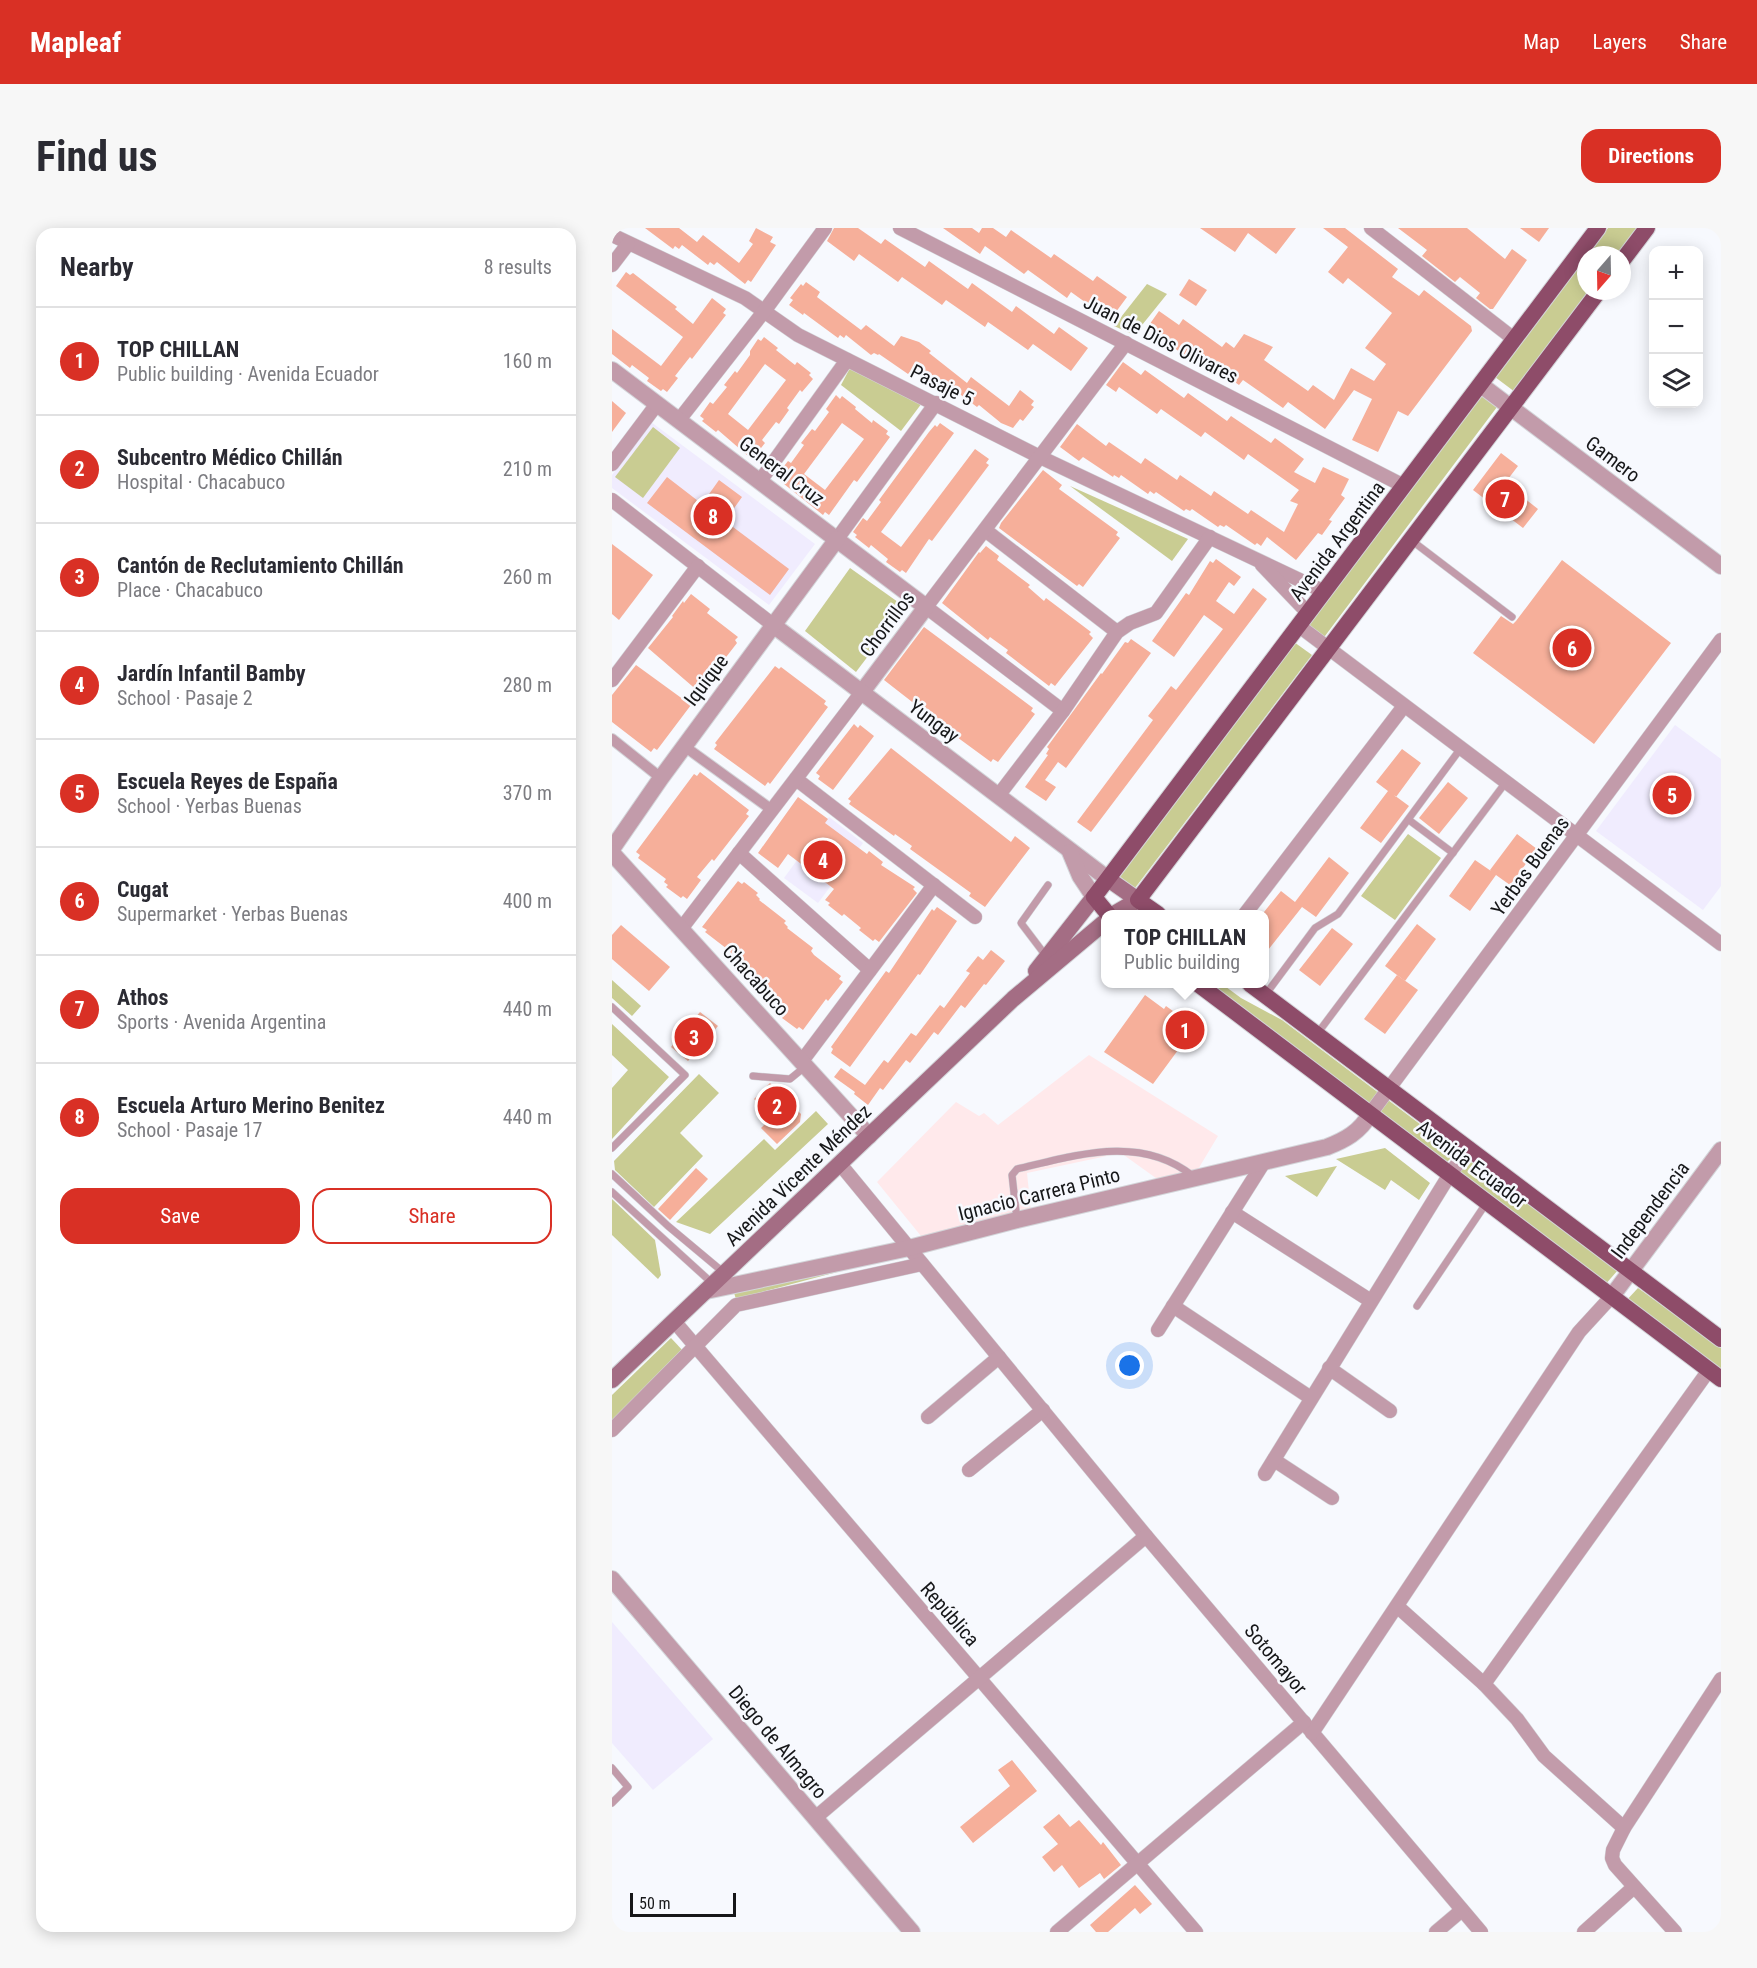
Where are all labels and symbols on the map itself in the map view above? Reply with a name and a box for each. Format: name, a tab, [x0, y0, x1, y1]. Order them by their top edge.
north arrow	[1577, 246, 1631, 300]
street label: Juan de Dios Olivares	[1080, 290, 1242, 388]
street label: Pasaje 5	[906, 359, 978, 411]
street label: General Cruz	[735, 431, 829, 511]
street label: Gamero	[1581, 431, 1645, 487]
pin: 7	[1486, 476, 1524, 522]
street label: Avenida Argentina	[1284, 477, 1390, 605]
pin: 8	[694, 494, 732, 538]
street label: Chorrillos	[855, 586, 919, 662]
pin: 6	[1552, 626, 1592, 670]
street label: Iquique	[679, 649, 733, 711]
street label: Yungay	[904, 694, 964, 748]
pin: 5	[1652, 772, 1692, 818]
street label: Yerbas Buenas	[1486, 812, 1574, 920]
pin: 4	[804, 838, 842, 882]
street label: Chacabuco	[718, 939, 794, 1021]
pin: 1	[1166, 1008, 1204, 1052]
pin: 3	[674, 1014, 713, 1060]
pin: 2	[758, 1084, 796, 1128]
street label: Avenida Vicente Méndez	[720, 1099, 876, 1251]
street label: Avenida Ecuador	[1412, 1115, 1532, 1213]
street label: Independencia	[1606, 1157, 1694, 1263]
street label: Ignacio Carrera Pinto	[956, 1162, 1122, 1226]
your location	[1115, 1351, 1144, 1380]
street label: República	[916, 1577, 984, 1651]
street label: Sotomayor	[1239, 1619, 1313, 1699]
street label: Diego de Almagro	[724, 1681, 832, 1803]
scale bar	[630, 1890, 736, 1918]

